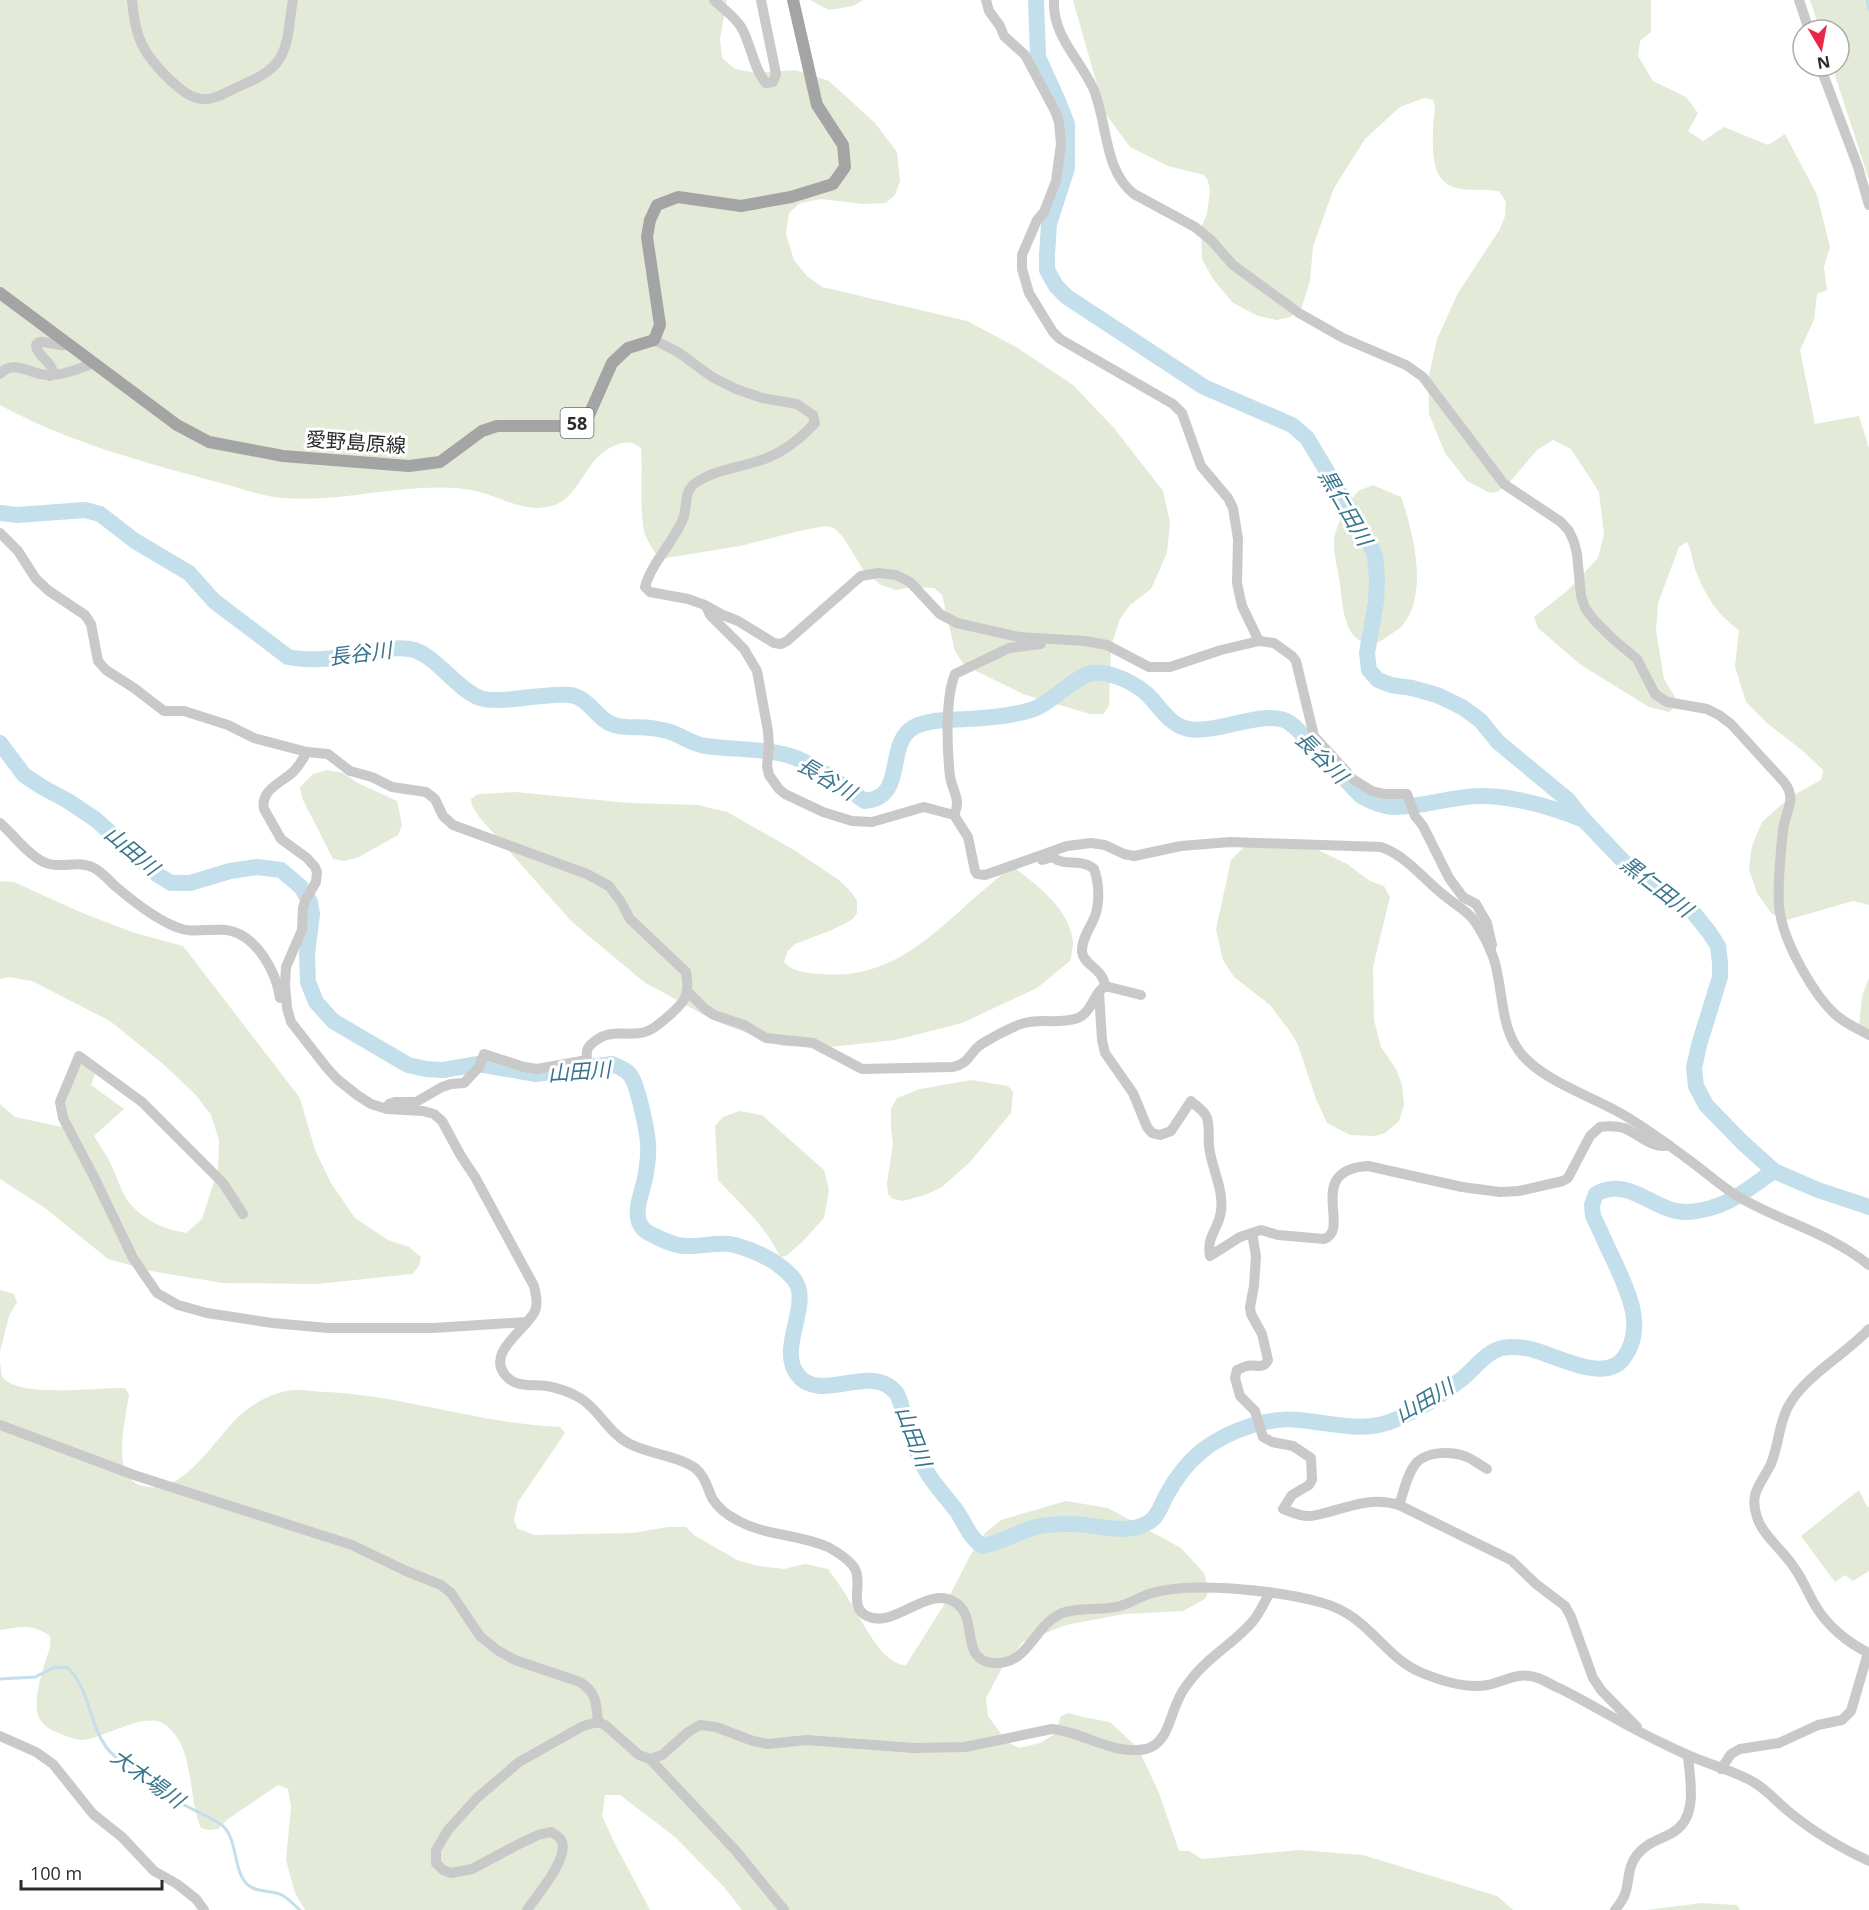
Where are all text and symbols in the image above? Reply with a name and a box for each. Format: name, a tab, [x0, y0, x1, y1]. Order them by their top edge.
north arrow	[1791, 18, 1851, 78]
text: N	[1815, 51, 1832, 75]
road number: 58	[560, 408, 594, 438]
street label: 愛野島原線	[305, 425, 407, 459]
water label: 黒仁田川	[1313, 464, 1380, 552]
water label: 長谷川	[327, 635, 395, 671]
water label: 長谷川	[1290, 725, 1356, 791]
water label: 長谷川	[793, 750, 863, 807]
water label: 山田川	[99, 819, 167, 882]
water label: 黒仁田川	[1615, 849, 1700, 924]
water label: 山田川	[547, 1055, 613, 1087]
water label: 山田川	[1390, 1371, 1460, 1428]
water label: 山田川	[890, 1402, 939, 1472]
water label: 大木場川	[106, 1742, 192, 1815]
scale bar	[21, 1853, 162, 1891]
text: 100 m	[30, 1861, 82, 1885]

